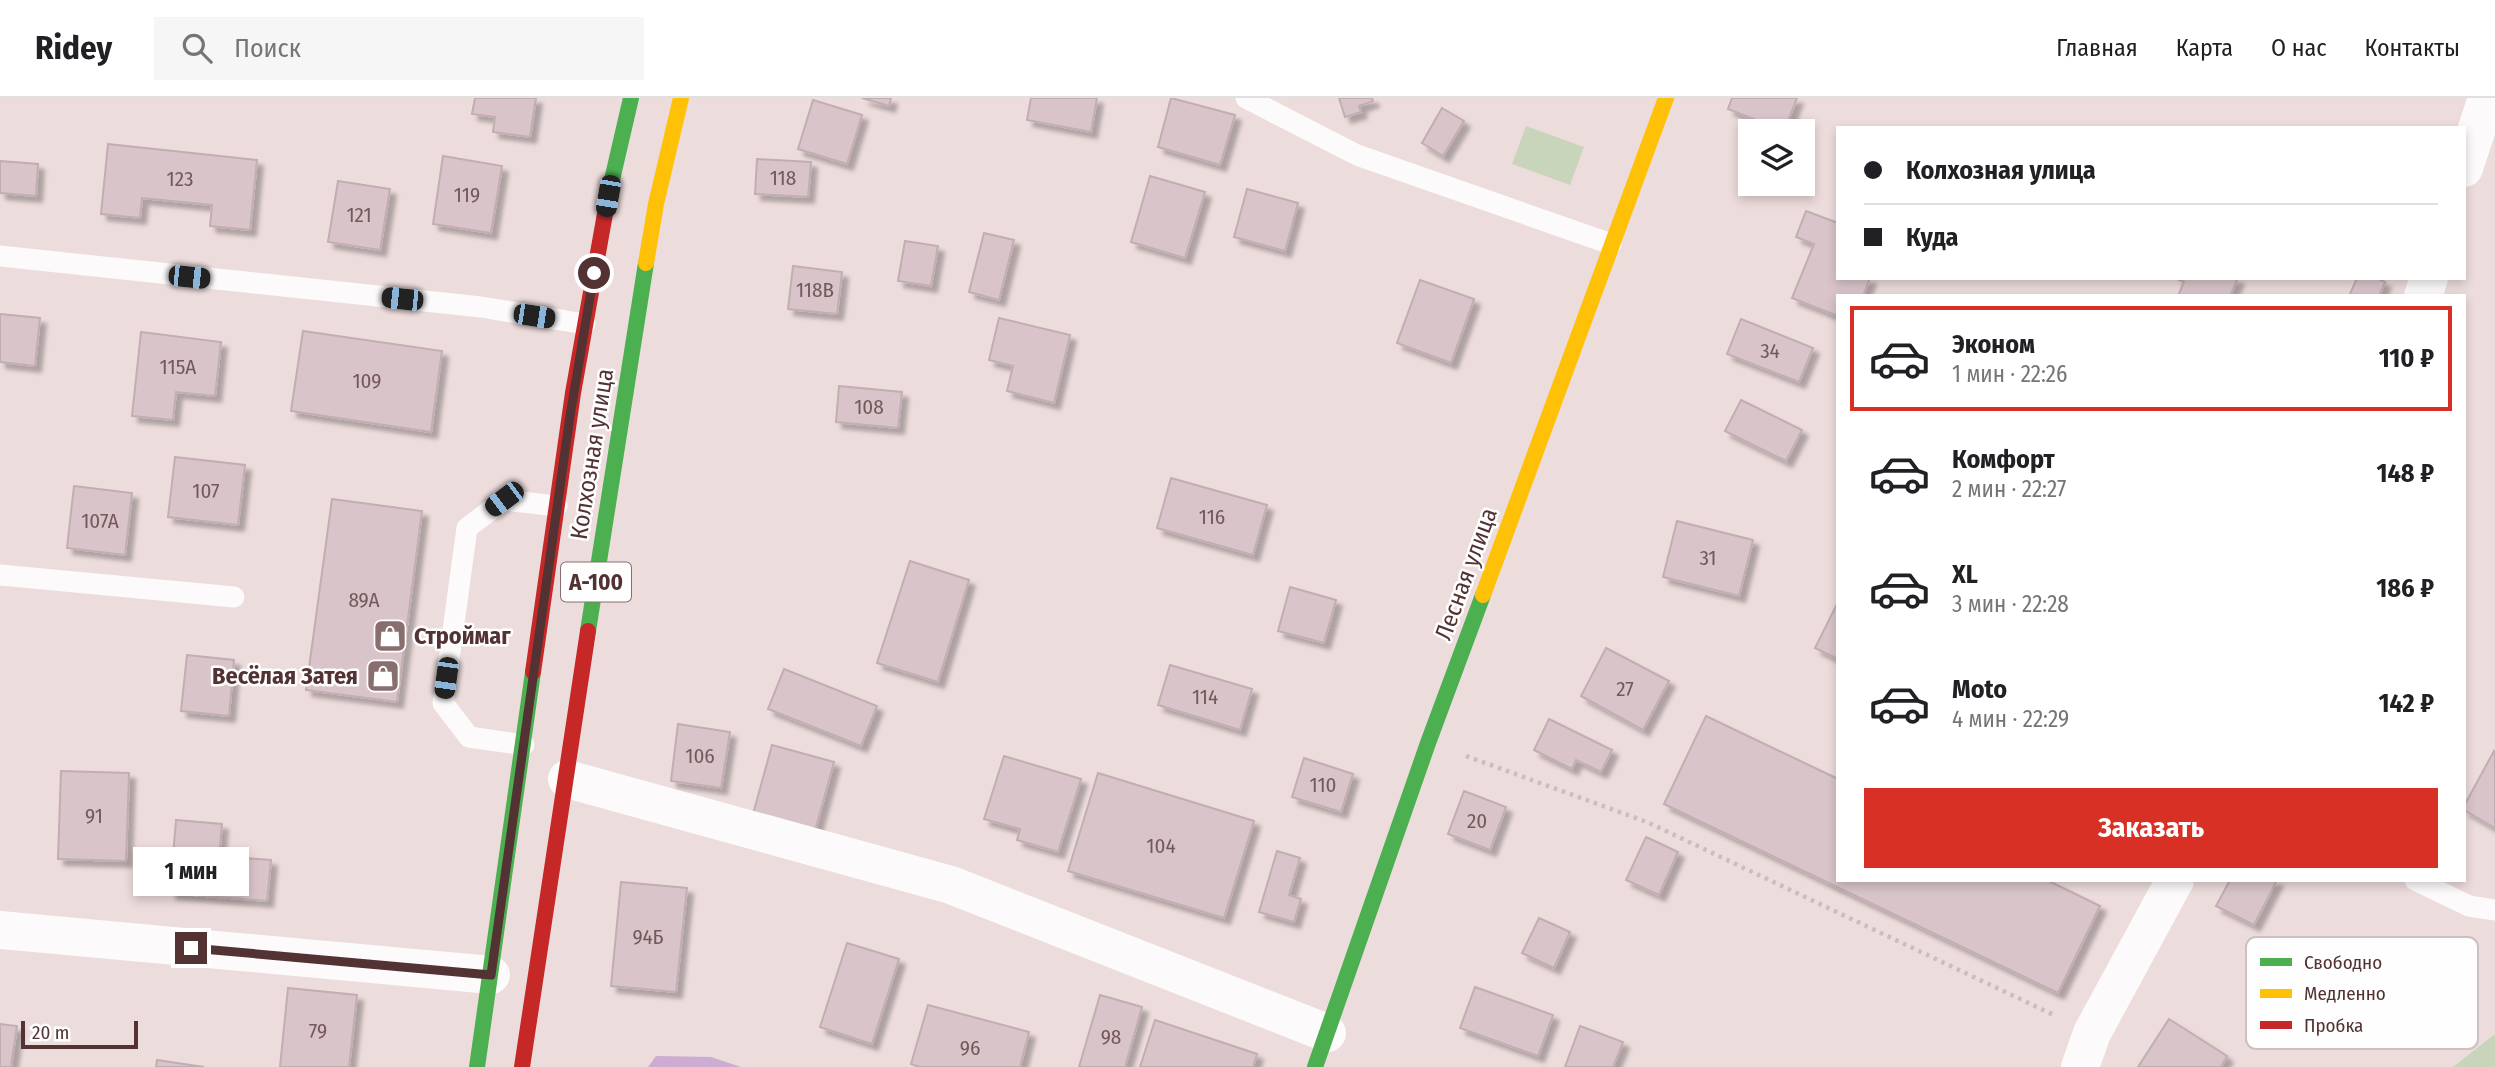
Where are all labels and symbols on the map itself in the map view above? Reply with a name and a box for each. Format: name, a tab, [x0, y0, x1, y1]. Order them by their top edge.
house number: 118	[770, 165, 796, 191]
house number: 123	[167, 166, 193, 192]
car	[595, 173, 622, 219]
house number: 119	[454, 182, 480, 208]
house number: 121	[346, 202, 372, 228]
route start	[578, 257, 610, 289]
car	[168, 264, 211, 290]
house number: 118В	[796, 277, 834, 303]
car	[381, 286, 424, 312]
car	[512, 302, 557, 330]
house number: 34	[1760, 338, 1780, 364]
house number: 115А	[160, 354, 196, 380]
street label: Колхозная улица	[565, 367, 619, 541]
house number: 109	[352, 368, 382, 394]
house number: 108	[854, 394, 884, 420]
house number: 107	[192, 478, 220, 504]
car	[481, 478, 528, 520]
house number: 116	[1199, 504, 1225, 530]
street label: Лесная улица	[1429, 504, 1503, 644]
house number: 107А	[81, 508, 119, 534]
house number: 31	[1699, 545, 1717, 571]
road number: А-100	[561, 562, 631, 602]
house number: 89А	[348, 587, 380, 613]
shop icon: Строймаг	[371, 617, 409, 655]
place label: Строймаг	[414, 622, 511, 650]
car	[433, 656, 460, 700]
shop icon: Весёлая Затея	[364, 657, 402, 695]
place label: Весёлая Затея	[212, 662, 358, 690]
house number: 27	[1616, 676, 1634, 702]
house number: 114	[1192, 684, 1218, 710]
house number: 106	[685, 743, 715, 769]
house number: 110	[1309, 772, 1337, 798]
house number: 91	[85, 803, 103, 829]
house number: 20	[1467, 808, 1487, 834]
house number: 104	[1146, 833, 1176, 859]
callout: 1 мин	[133, 846, 249, 896]
house number: 94Б	[632, 924, 664, 950]
route end	[175, 932, 207, 964]
legend	[2246, 937, 2478, 1049]
text: Свободно	[2304, 951, 2382, 974]
text: Медленно	[2304, 982, 2386, 1005]
text: Пробка	[2304, 1014, 2363, 1037]
scale bar	[21, 1018, 138, 1050]
house number: 79	[309, 1018, 327, 1044]
house number: 98	[1101, 1024, 1121, 1050]
house number: 96	[960, 1035, 980, 1061]

